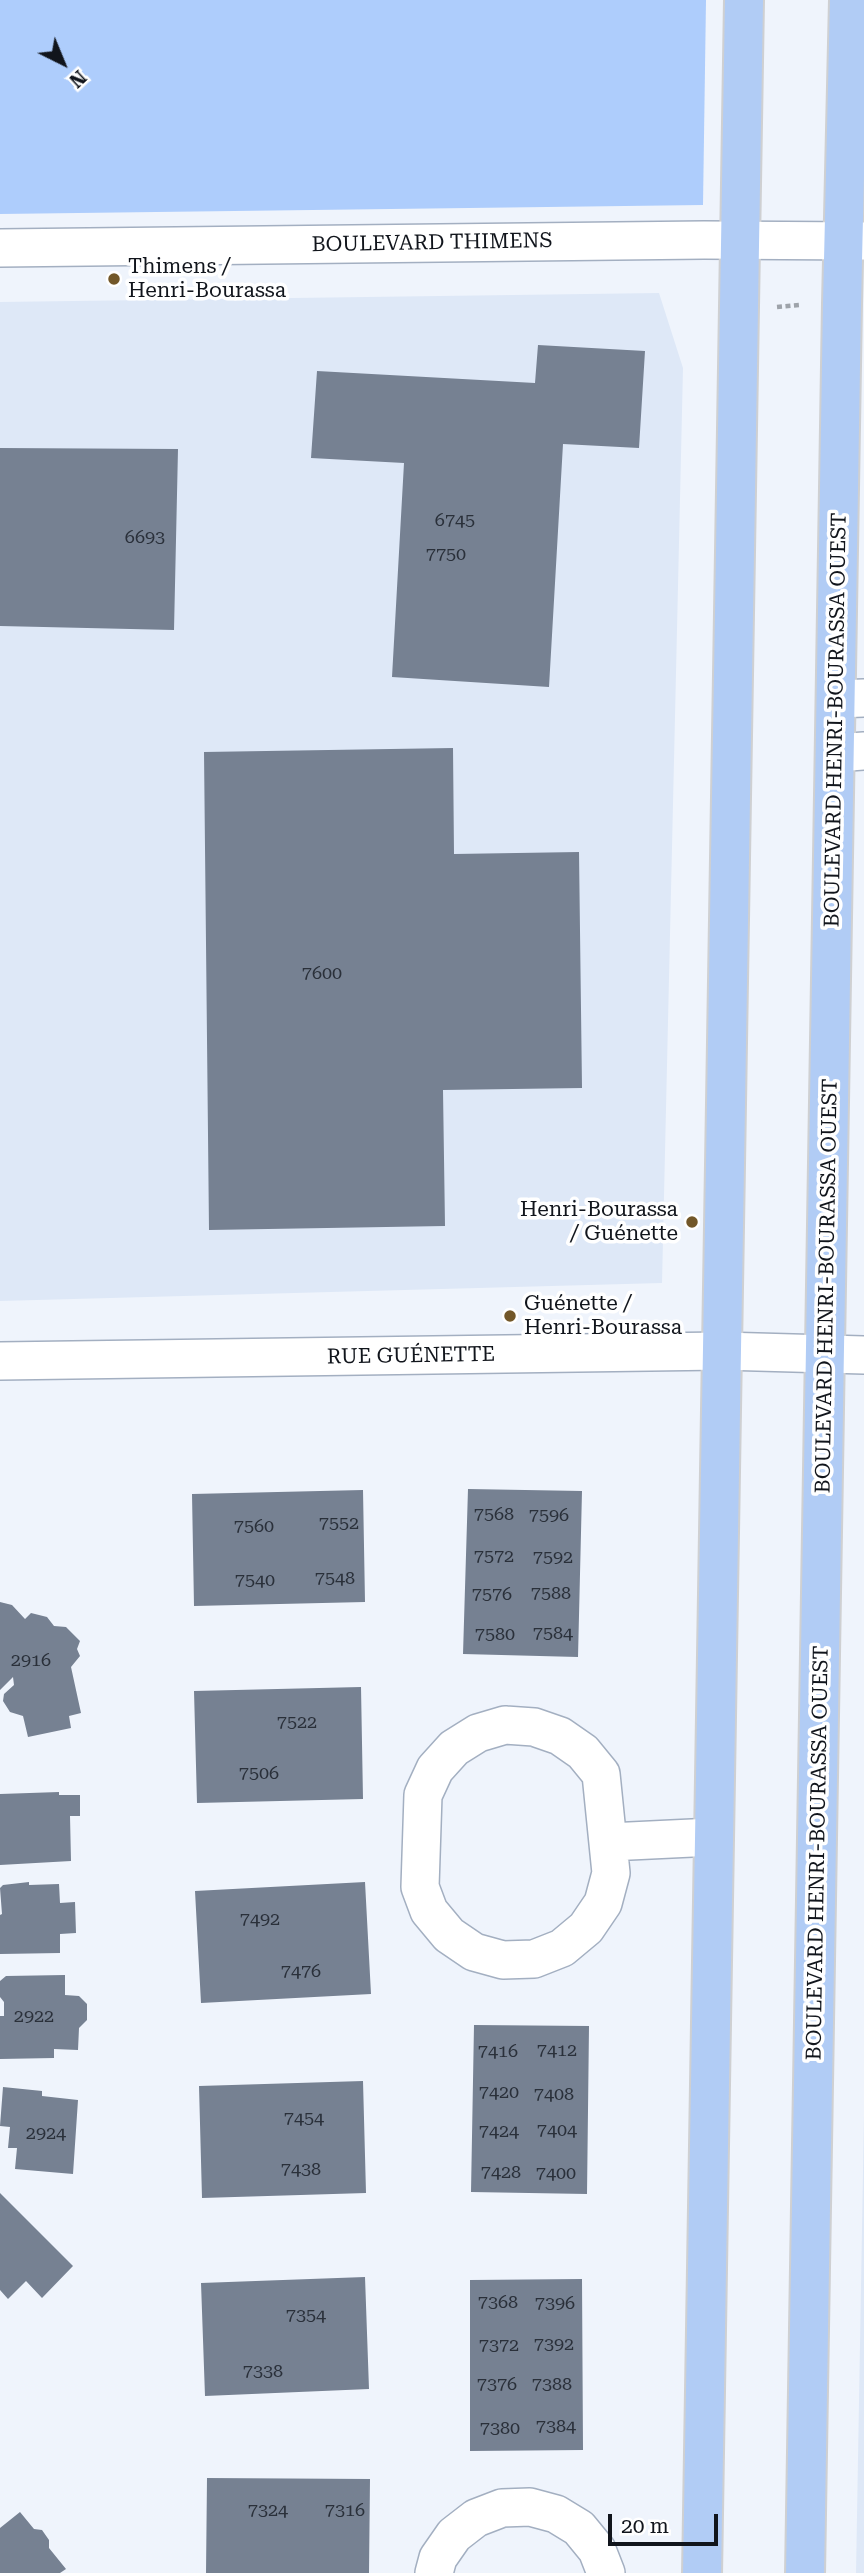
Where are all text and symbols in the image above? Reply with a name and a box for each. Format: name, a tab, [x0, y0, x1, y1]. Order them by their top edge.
north arrow	[28, 28, 98, 98]
text: N	[64, 65, 91, 92]
street label: BOULEVARD THIMENS	[311, 228, 553, 258]
place label: Thimens / Henri-Bourassa	[128, 254, 286, 304]
marker: Thimens / Henri-Bourassa	[106, 271, 122, 287]
house number: 6745	[435, 510, 475, 532]
street label: BOULEVARD HENRI-BOURASSA OUEST	[820, 512, 852, 928]
house number: 6693	[125, 527, 165, 549]
house number: 7750	[426, 544, 466, 566]
house number: 7600	[302, 963, 342, 985]
street label: BOULEVARD HENRI-BOURASSA OUEST	[811, 1078, 843, 1494]
place label: Henri-Bourassa / Guénette	[520, 1197, 678, 1247]
marker: Henri-Bourassa / Guénette	[684, 1214, 700, 1230]
place label: Guénette / Henri-Bourassa	[524, 1291, 682, 1341]
marker: Guénette / Henri-Bourassa	[502, 1308, 518, 1324]
street label: RUE GUÉNETTE	[327, 1342, 495, 1370]
house number: 7568	[474, 1504, 514, 1526]
house number: 7596	[529, 1505, 569, 1527]
house number: 7552	[319, 1513, 359, 1535]
house number: 7560	[234, 1516, 274, 1538]
house number: 7572	[474, 1546, 514, 1568]
house number: 7592	[533, 1547, 573, 1569]
house number: 7548	[315, 1568, 355, 1590]
house number: 7540	[235, 1570, 275, 1592]
house number: 7588	[531, 1583, 571, 1605]
house number: 7576	[472, 1584, 512, 1606]
house number: 7584	[533, 1623, 573, 1645]
house number: 7580	[475, 1624, 515, 1646]
street label: BOULEVARD HENRI-BOURASSA OUEST	[802, 1645, 834, 2061]
house number: 2916	[11, 1650, 51, 1672]
house number: 7522	[277, 1712, 317, 1734]
house number: 7506	[239, 1763, 279, 1785]
house number: 7492	[240, 1909, 280, 1931]
house number: 7476	[281, 1961, 321, 1983]
house number: 2922	[14, 2006, 54, 2028]
house number: 7412	[537, 2040, 577, 2062]
house number: 7416	[478, 2041, 518, 2063]
house number: 7420	[479, 2082, 519, 2104]
house number: 7408	[534, 2084, 574, 2106]
house number: 7454	[284, 2108, 324, 2130]
house number: 7404	[537, 2120, 577, 2142]
house number: 7424	[479, 2121, 519, 2143]
house number: 2924	[26, 2123, 66, 2145]
house number: 7438	[281, 2159, 321, 2181]
house number: 7428	[481, 2162, 521, 2184]
house number: 7400	[536, 2163, 576, 2185]
house number: 7368	[478, 2292, 518, 2314]
house number: 7396	[535, 2293, 575, 2315]
house number: 7354	[286, 2305, 326, 2327]
house number: 7392	[534, 2334, 574, 2356]
house number: 7372	[479, 2335, 519, 2357]
house number: 7338	[243, 2361, 283, 2383]
house number: 7376	[477, 2374, 517, 2396]
house number: 7388	[532, 2374, 572, 2396]
house number: 7384	[536, 2416, 576, 2438]
house number: 7380	[480, 2418, 520, 2440]
house number: 7324	[248, 2500, 288, 2522]
house number: 7316	[325, 2500, 365, 2522]
scale bar	[612, 2500, 722, 2544]
text: 20 m	[621, 2514, 669, 2538]

